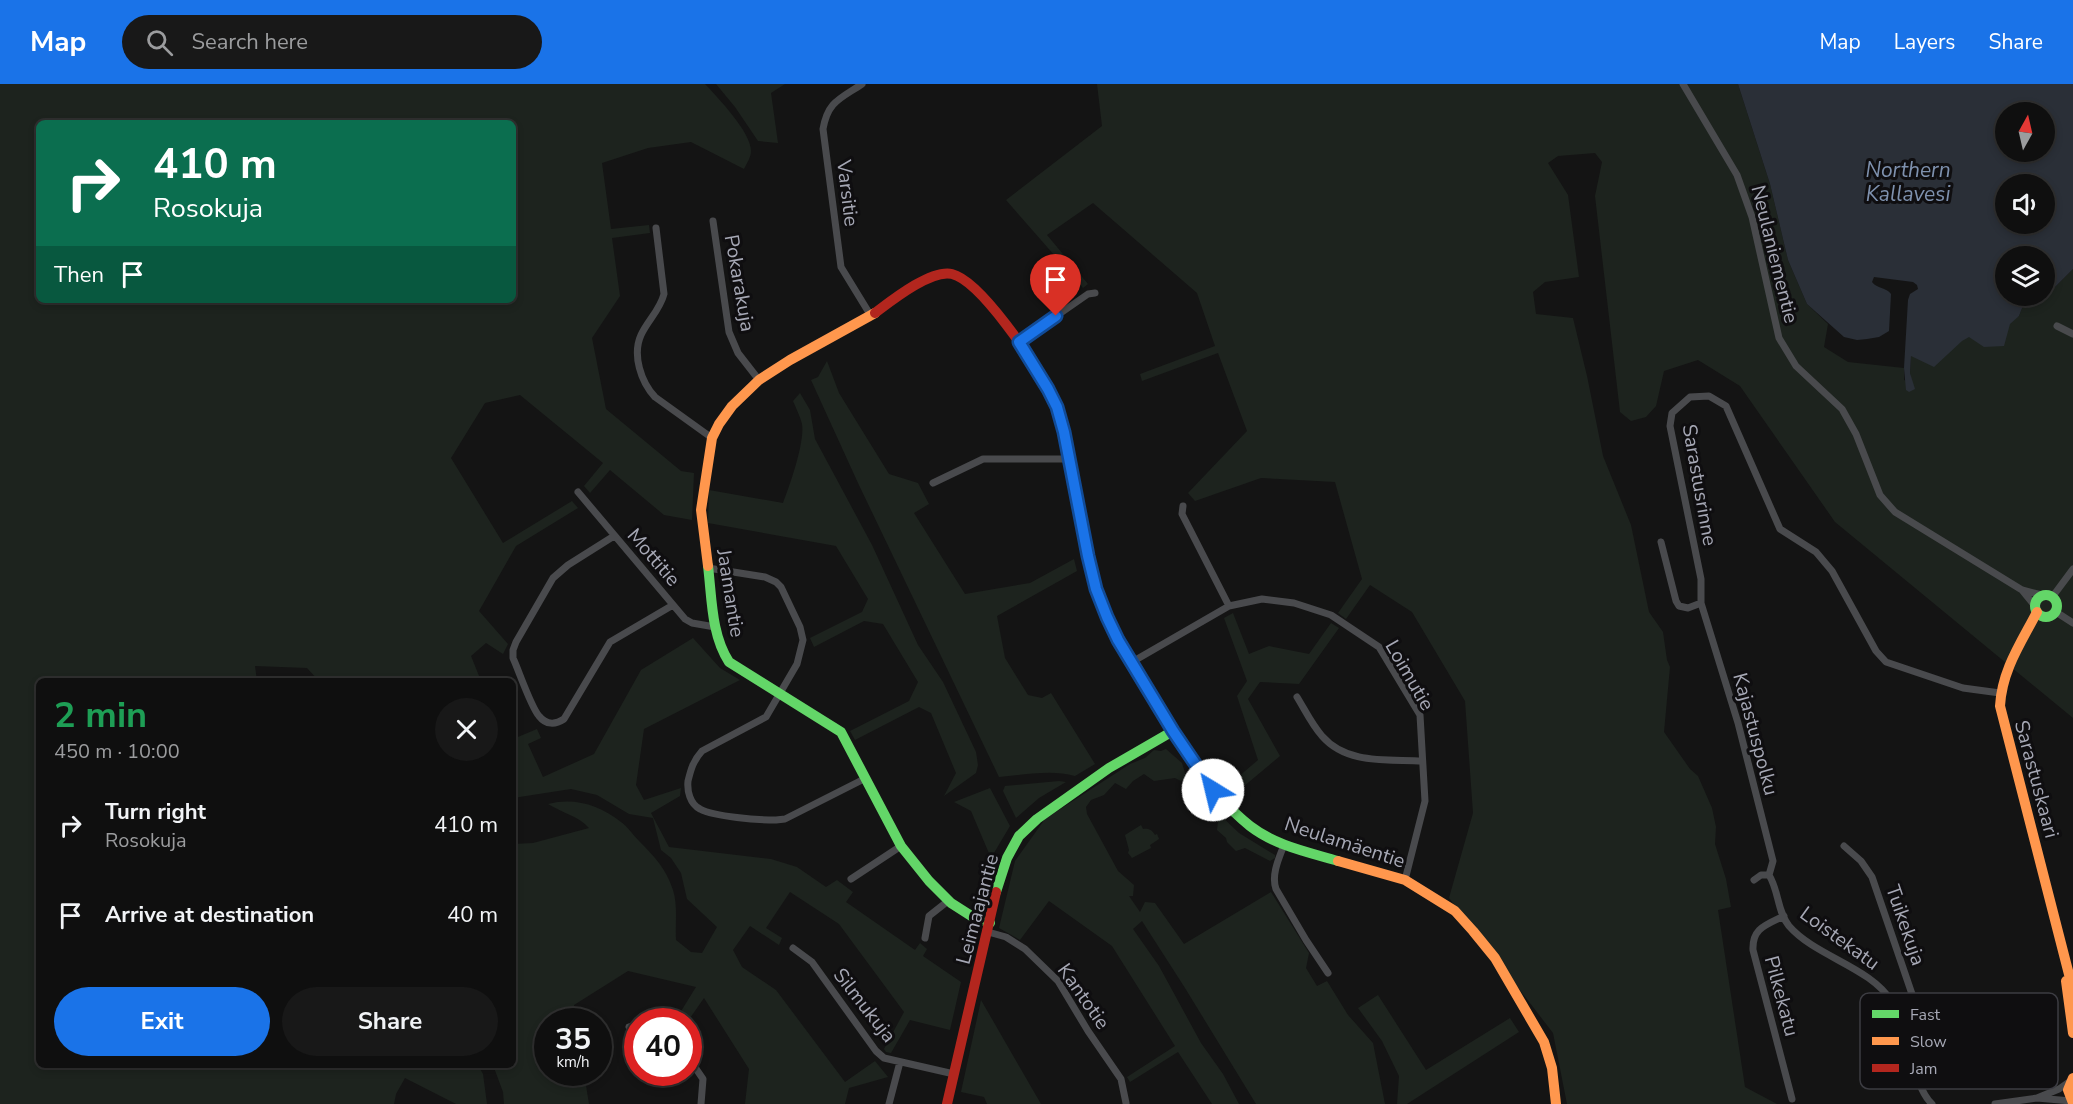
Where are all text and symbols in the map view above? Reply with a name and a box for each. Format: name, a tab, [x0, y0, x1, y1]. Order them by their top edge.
search box	[122, 15, 542, 69]
text: Map	[30, 23, 86, 61]
icon: search	[143, 26, 176, 59]
text: Search here	[191, 27, 308, 57]
text: Map	[1819, 28, 1861, 56]
text: Layers	[1894, 28, 1955, 56]
text: Share	[1988, 28, 2043, 56]
north arrow	[1995, 102, 2055, 162]
map controls	[1995, 102, 2055, 306]
text: 410 m	[153, 136, 277, 193]
icon: right	[54, 144, 132, 222]
water label: Northern Kallavesi	[1865, 156, 1951, 208]
street label: Varsitie	[830, 157, 865, 228]
button: sound	[1995, 174, 2055, 234]
street label: Neulaniementie	[1744, 182, 1805, 326]
text: Rosokuja	[153, 190, 263, 227]
street label: Pokarakuja	[718, 232, 761, 334]
button: layers	[1995, 246, 2055, 306]
pin	[1030, 254, 1081, 316]
icon: arrive	[116, 258, 149, 291]
text: Then	[54, 260, 104, 290]
icon: arrive	[1039, 263, 1072, 296]
street label: Sarastusrinne	[1676, 422, 1723, 548]
street label: Mottitie	[621, 523, 686, 592]
street label: Jaamantie	[710, 546, 751, 639]
street label: Loimutie	[1379, 635, 1441, 715]
street label: Kajastuspolku	[1726, 670, 1785, 798]
text: 2 min	[54, 691, 147, 740]
button: close	[435, 698, 498, 761]
street label: Sarastuskaari	[2008, 717, 2065, 841]
text: 450 m · 10:00	[54, 738, 180, 765]
position arrow	[1181, 758, 1245, 822]
text: Turn right	[105, 797, 206, 827]
icon: right	[54, 809, 87, 842]
text: 410 m	[434, 810, 498, 840]
street label: Neulamäentie	[1281, 810, 1409, 875]
text: Rosokuja	[105, 827, 187, 854]
street label: Leimaajantie	[950, 851, 1005, 967]
street label: Tuikekuja	[1879, 881, 1932, 969]
icon: arrive	[54, 899, 87, 932]
text: Arrive at destination	[105, 900, 314, 930]
text: 40 m	[447, 900, 498, 930]
street label: Loistekatu	[1794, 900, 1885, 976]
street label: Pilkekatu	[1758, 953, 1805, 1039]
street label: Kantotie	[1051, 958, 1116, 1035]
street label: Silmukuja	[827, 962, 902, 1048]
button: Exit	[54, 987, 270, 1056]
button: Share	[282, 987, 498, 1056]
legend	[1860, 993, 2058, 1089]
text: Fast	[1910, 1004, 1941, 1026]
speed limit sign: 40	[624, 1008, 702, 1086]
text: 35	[555, 1019, 591, 1060]
text: Slow	[1910, 1031, 1947, 1053]
text: km/h	[556, 1052, 590, 1072]
text: Jam	[1909, 1058, 1937, 1080]

